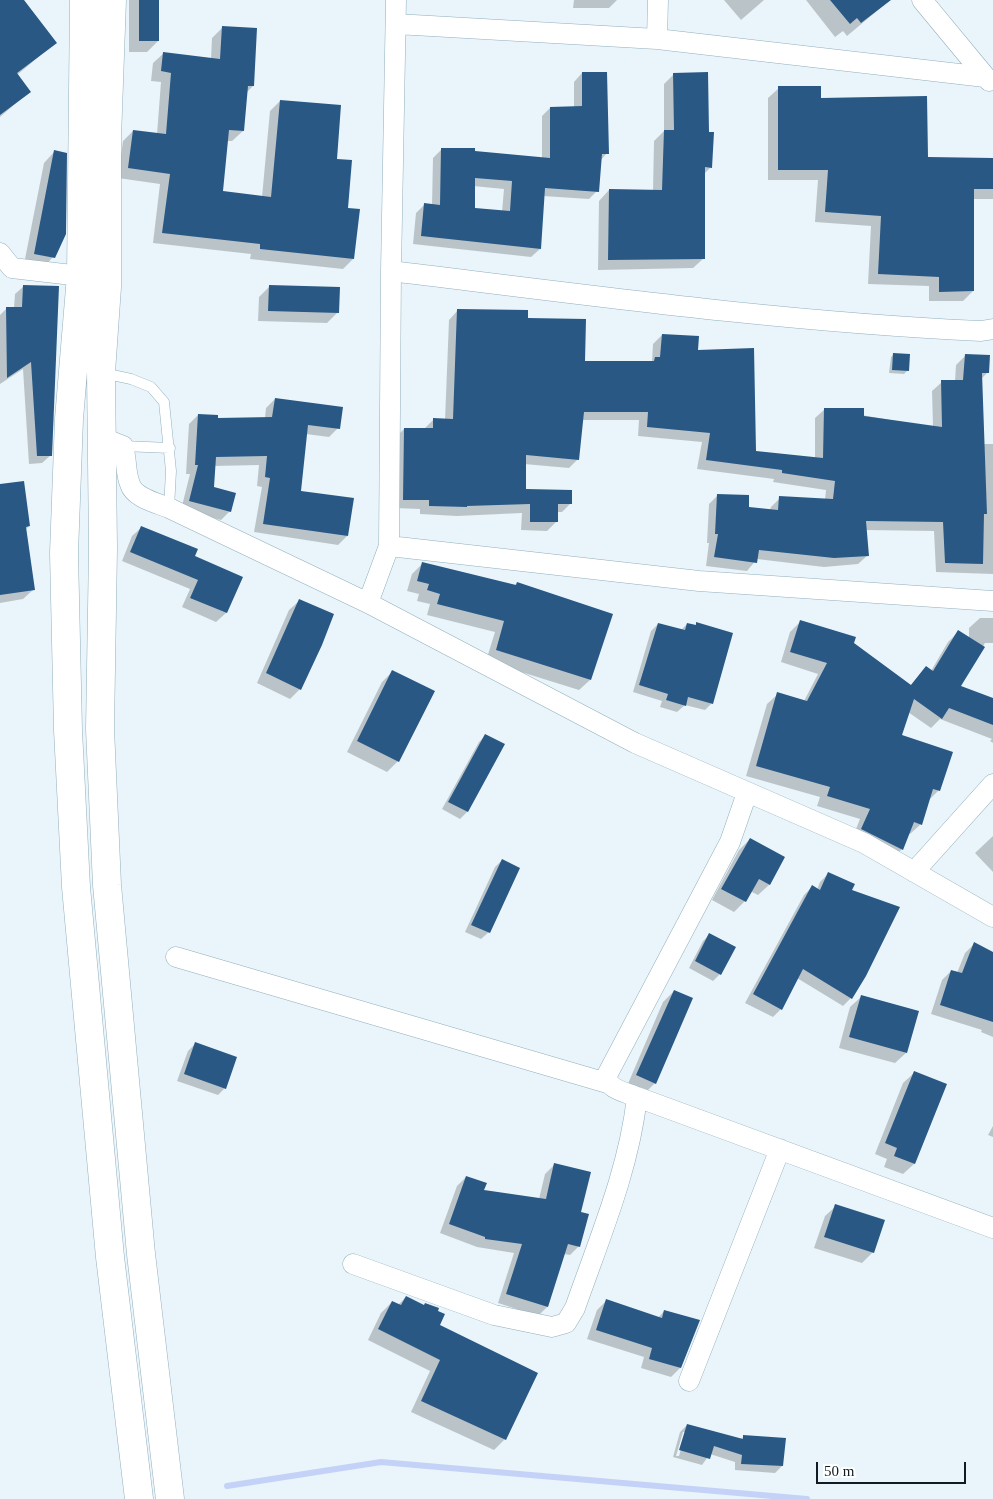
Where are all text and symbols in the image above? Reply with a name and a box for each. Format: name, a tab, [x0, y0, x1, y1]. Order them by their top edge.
scale bar	[818, 1452, 968, 1484]
text: 50 m	[824, 1463, 854, 1479]

